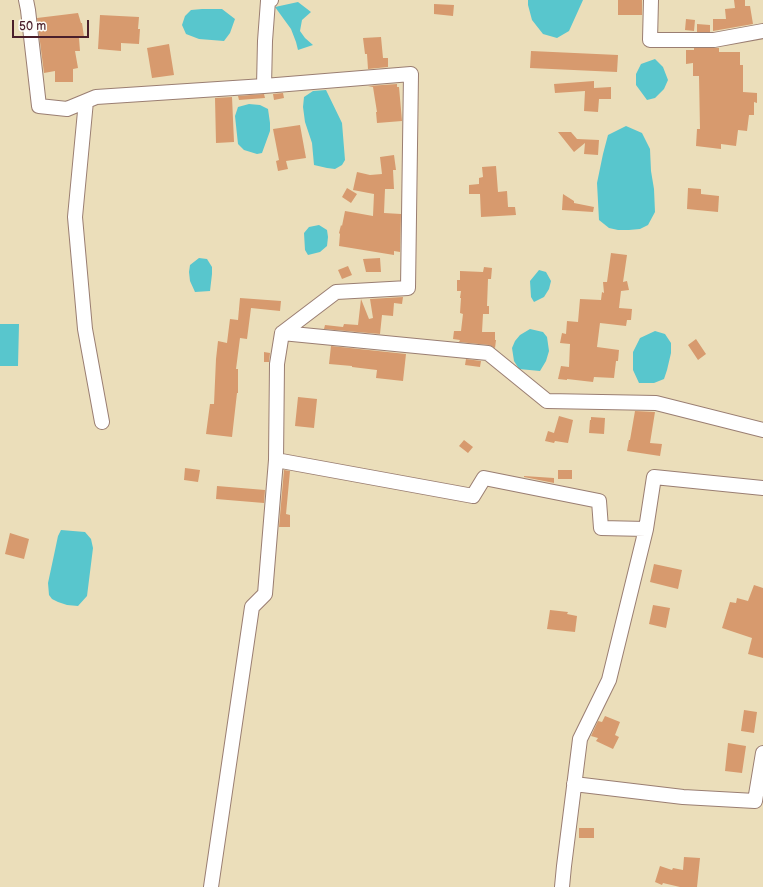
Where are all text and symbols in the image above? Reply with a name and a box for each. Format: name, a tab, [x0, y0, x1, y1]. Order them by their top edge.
scale bar	[14, 12, 91, 38]
text: 50 m	[19, 19, 46, 34]

